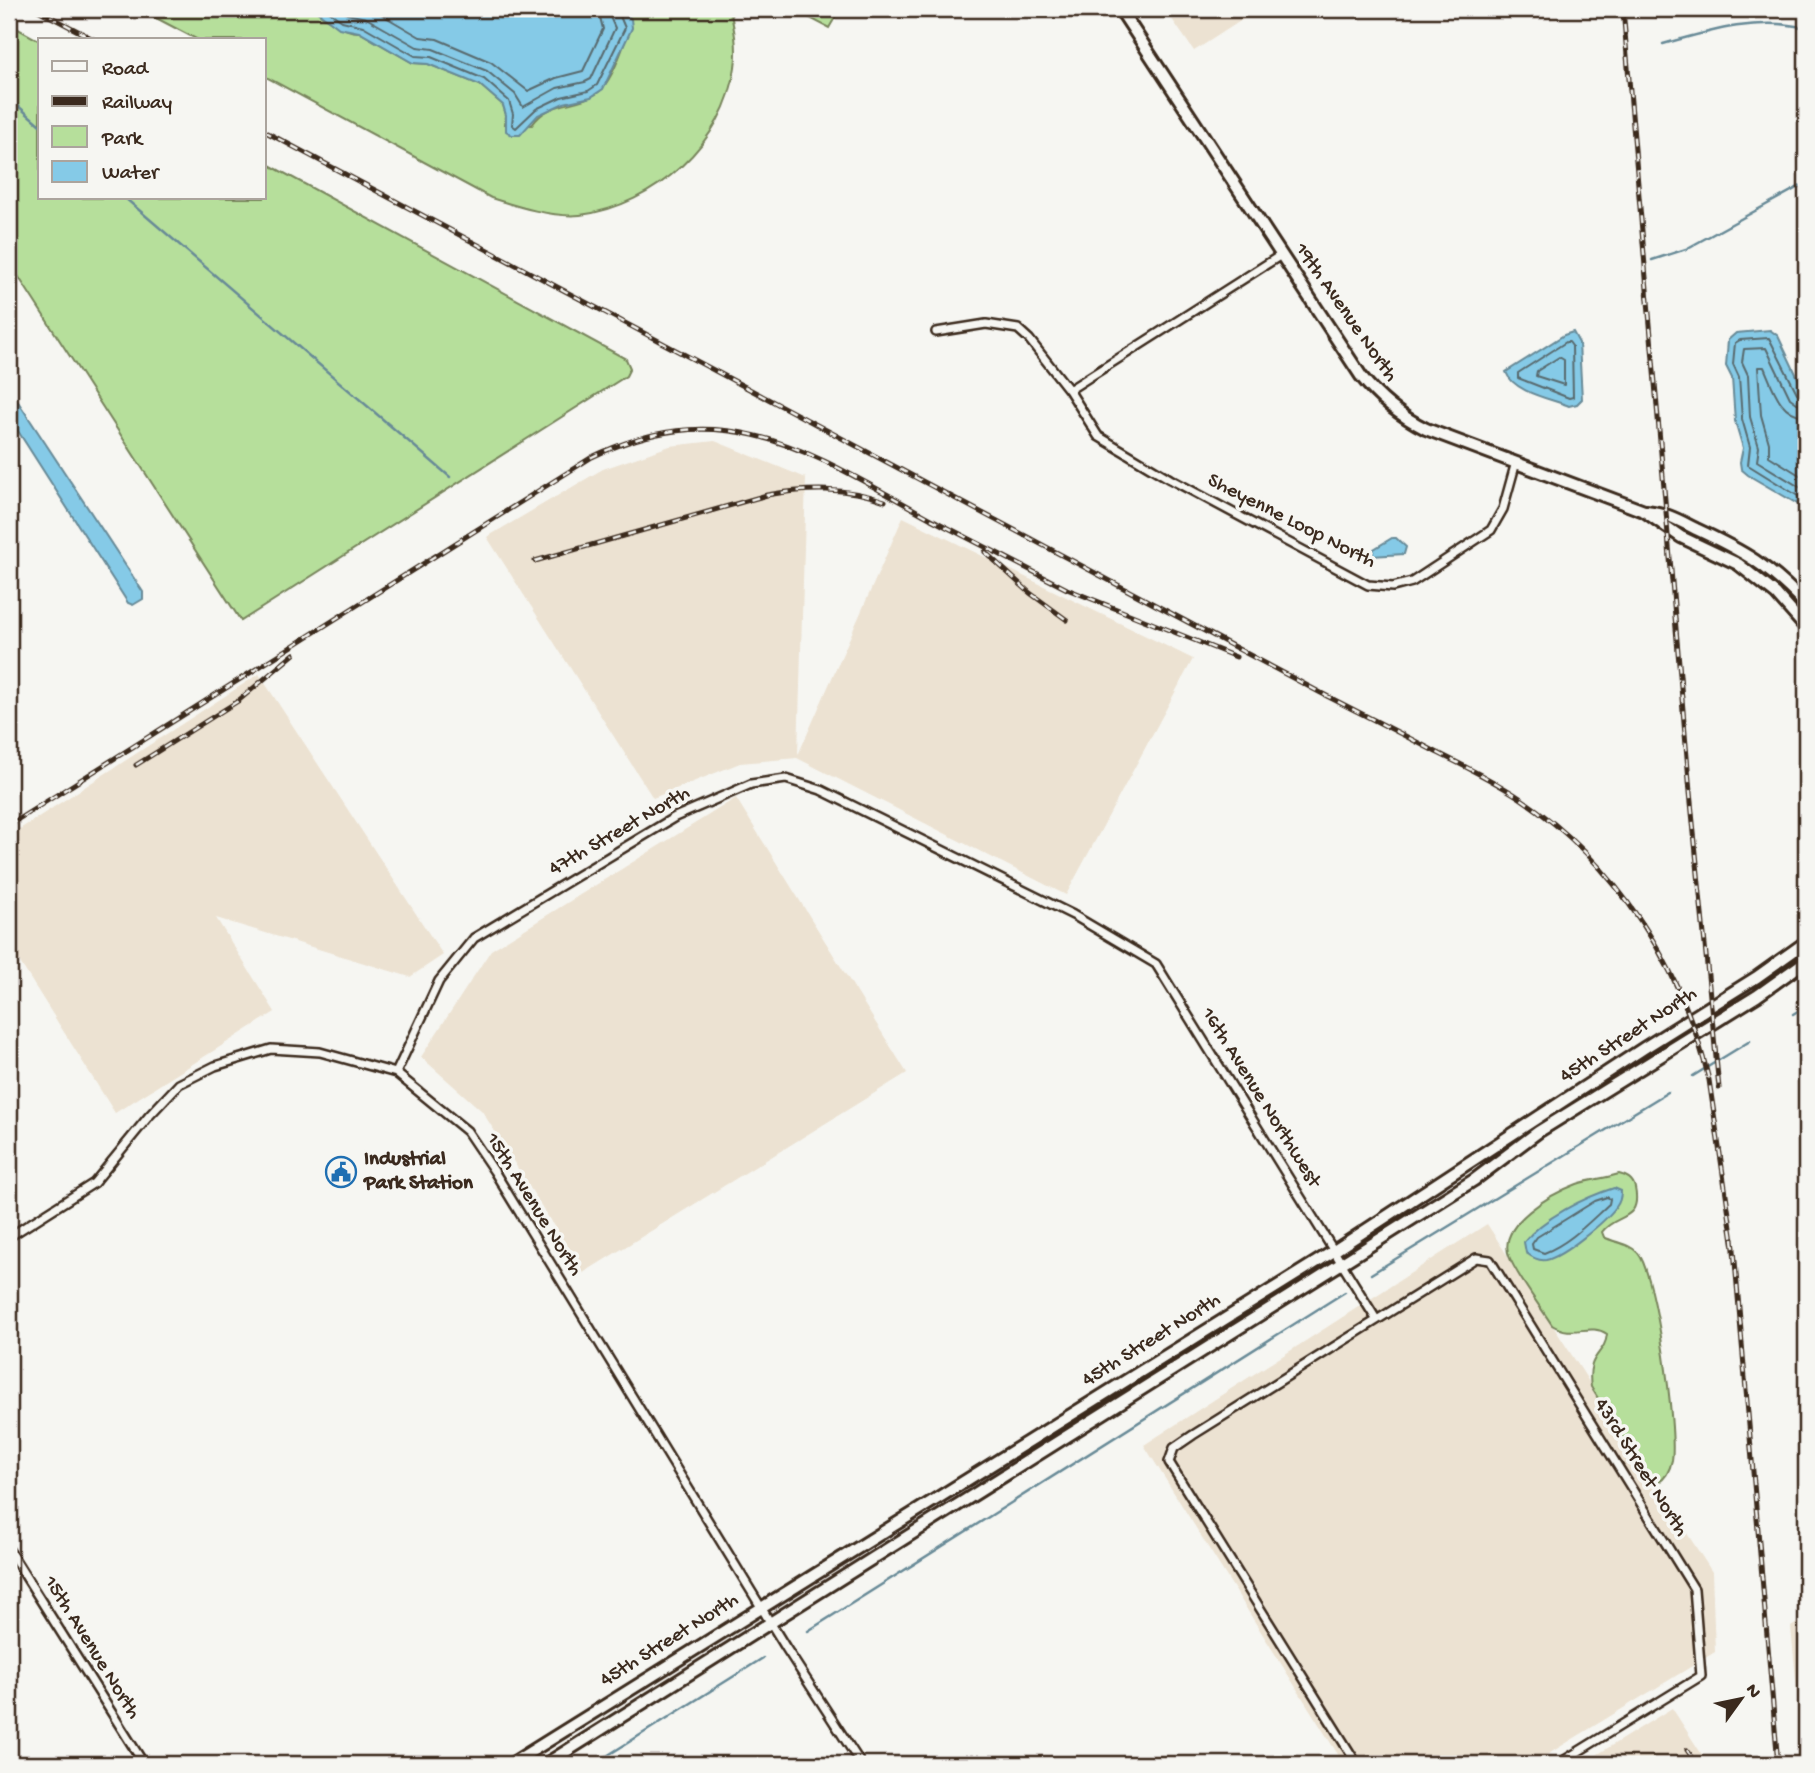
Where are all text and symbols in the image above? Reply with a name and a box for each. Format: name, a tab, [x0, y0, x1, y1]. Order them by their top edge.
legend	[38, 38, 266, 200]
text: Road	[102, 58, 150, 83]
text: Railway	[102, 92, 172, 117]
text: Park	[101, 128, 145, 153]
text: Water	[102, 162, 160, 187]
street label: 19th Avenue North	[1287, 238, 1402, 387]
street label: Sheyenne Loop North	[1203, 469, 1379, 575]
street label: 47th Street North	[545, 782, 695, 882]
street label: 45th Street North	[1556, 982, 1702, 1090]
street label: 16th Avenue Northwest	[1194, 1003, 1327, 1195]
street label: 15th Avenue North	[478, 1128, 587, 1281]
place label: Industrial Park Station	[363, 1148, 474, 1197]
public building icon: Industrial Park Station	[324, 1155, 358, 1189]
street label: 45th Street North	[1078, 1288, 1226, 1394]
street label: 43rd Street North	[1587, 1394, 1693, 1542]
street label: 15th Avenue North	[36, 1571, 145, 1724]
street label: 45th Street North	[596, 1588, 744, 1694]
north arrow	[1706, 1664, 1776, 1734]
text: N	[1739, 1680, 1765, 1703]

